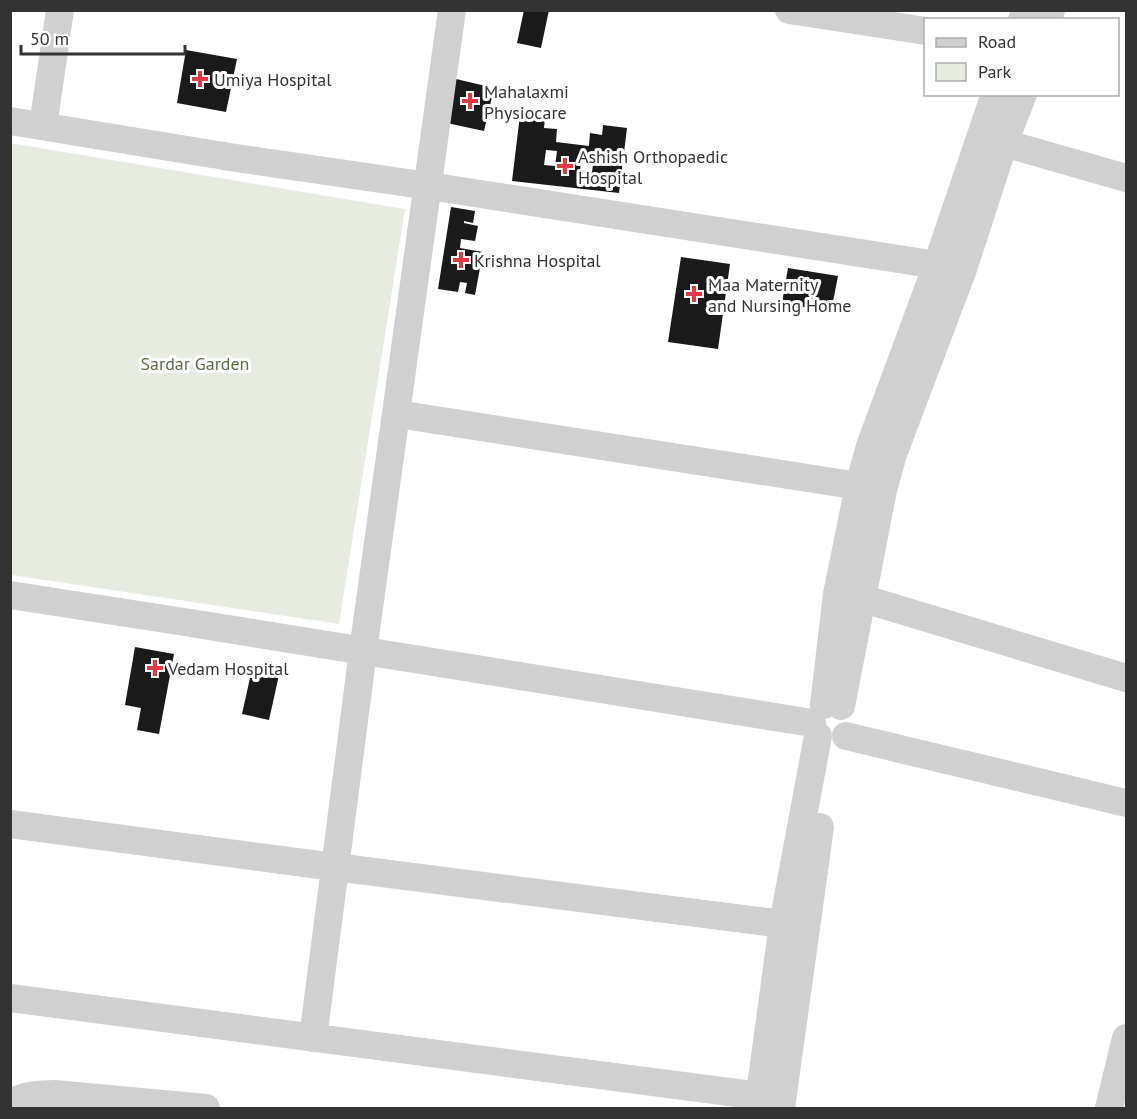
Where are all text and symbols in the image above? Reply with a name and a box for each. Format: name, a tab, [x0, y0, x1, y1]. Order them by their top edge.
scale bar	[21, 18, 184, 56]
legend	[924, 18, 1119, 96]
text: 50 m	[30, 27, 69, 50]
text: Road	[978, 30, 1016, 53]
text: Park	[978, 60, 1011, 83]
place label: Umiya Hospital	[214, 68, 332, 91]
marker: Umiya Hospital	[191, 70, 209, 88]
place label: Mahalaxmi Physiocare	[484, 80, 569, 124]
marker: Mahalaxmi Physiocare	[461, 92, 479, 110]
place label: Ashish Orthopaedic Hospital	[578, 145, 728, 189]
marker: Ashish Orthopaedic Hospital	[556, 157, 574, 175]
place label: Krishna Hospital	[474, 249, 601, 272]
marker: Krishna Hospital	[452, 251, 470, 269]
place label: Maa Maternity and Nursing Home	[708, 273, 851, 317]
marker: Maa Maternity and Nursing Home	[685, 285, 703, 303]
park label: Sardar Garden	[141, 352, 249, 375]
place label: Vedam Hospital	[167, 657, 289, 680]
marker: Vedam Hospital	[146, 659, 164, 677]

